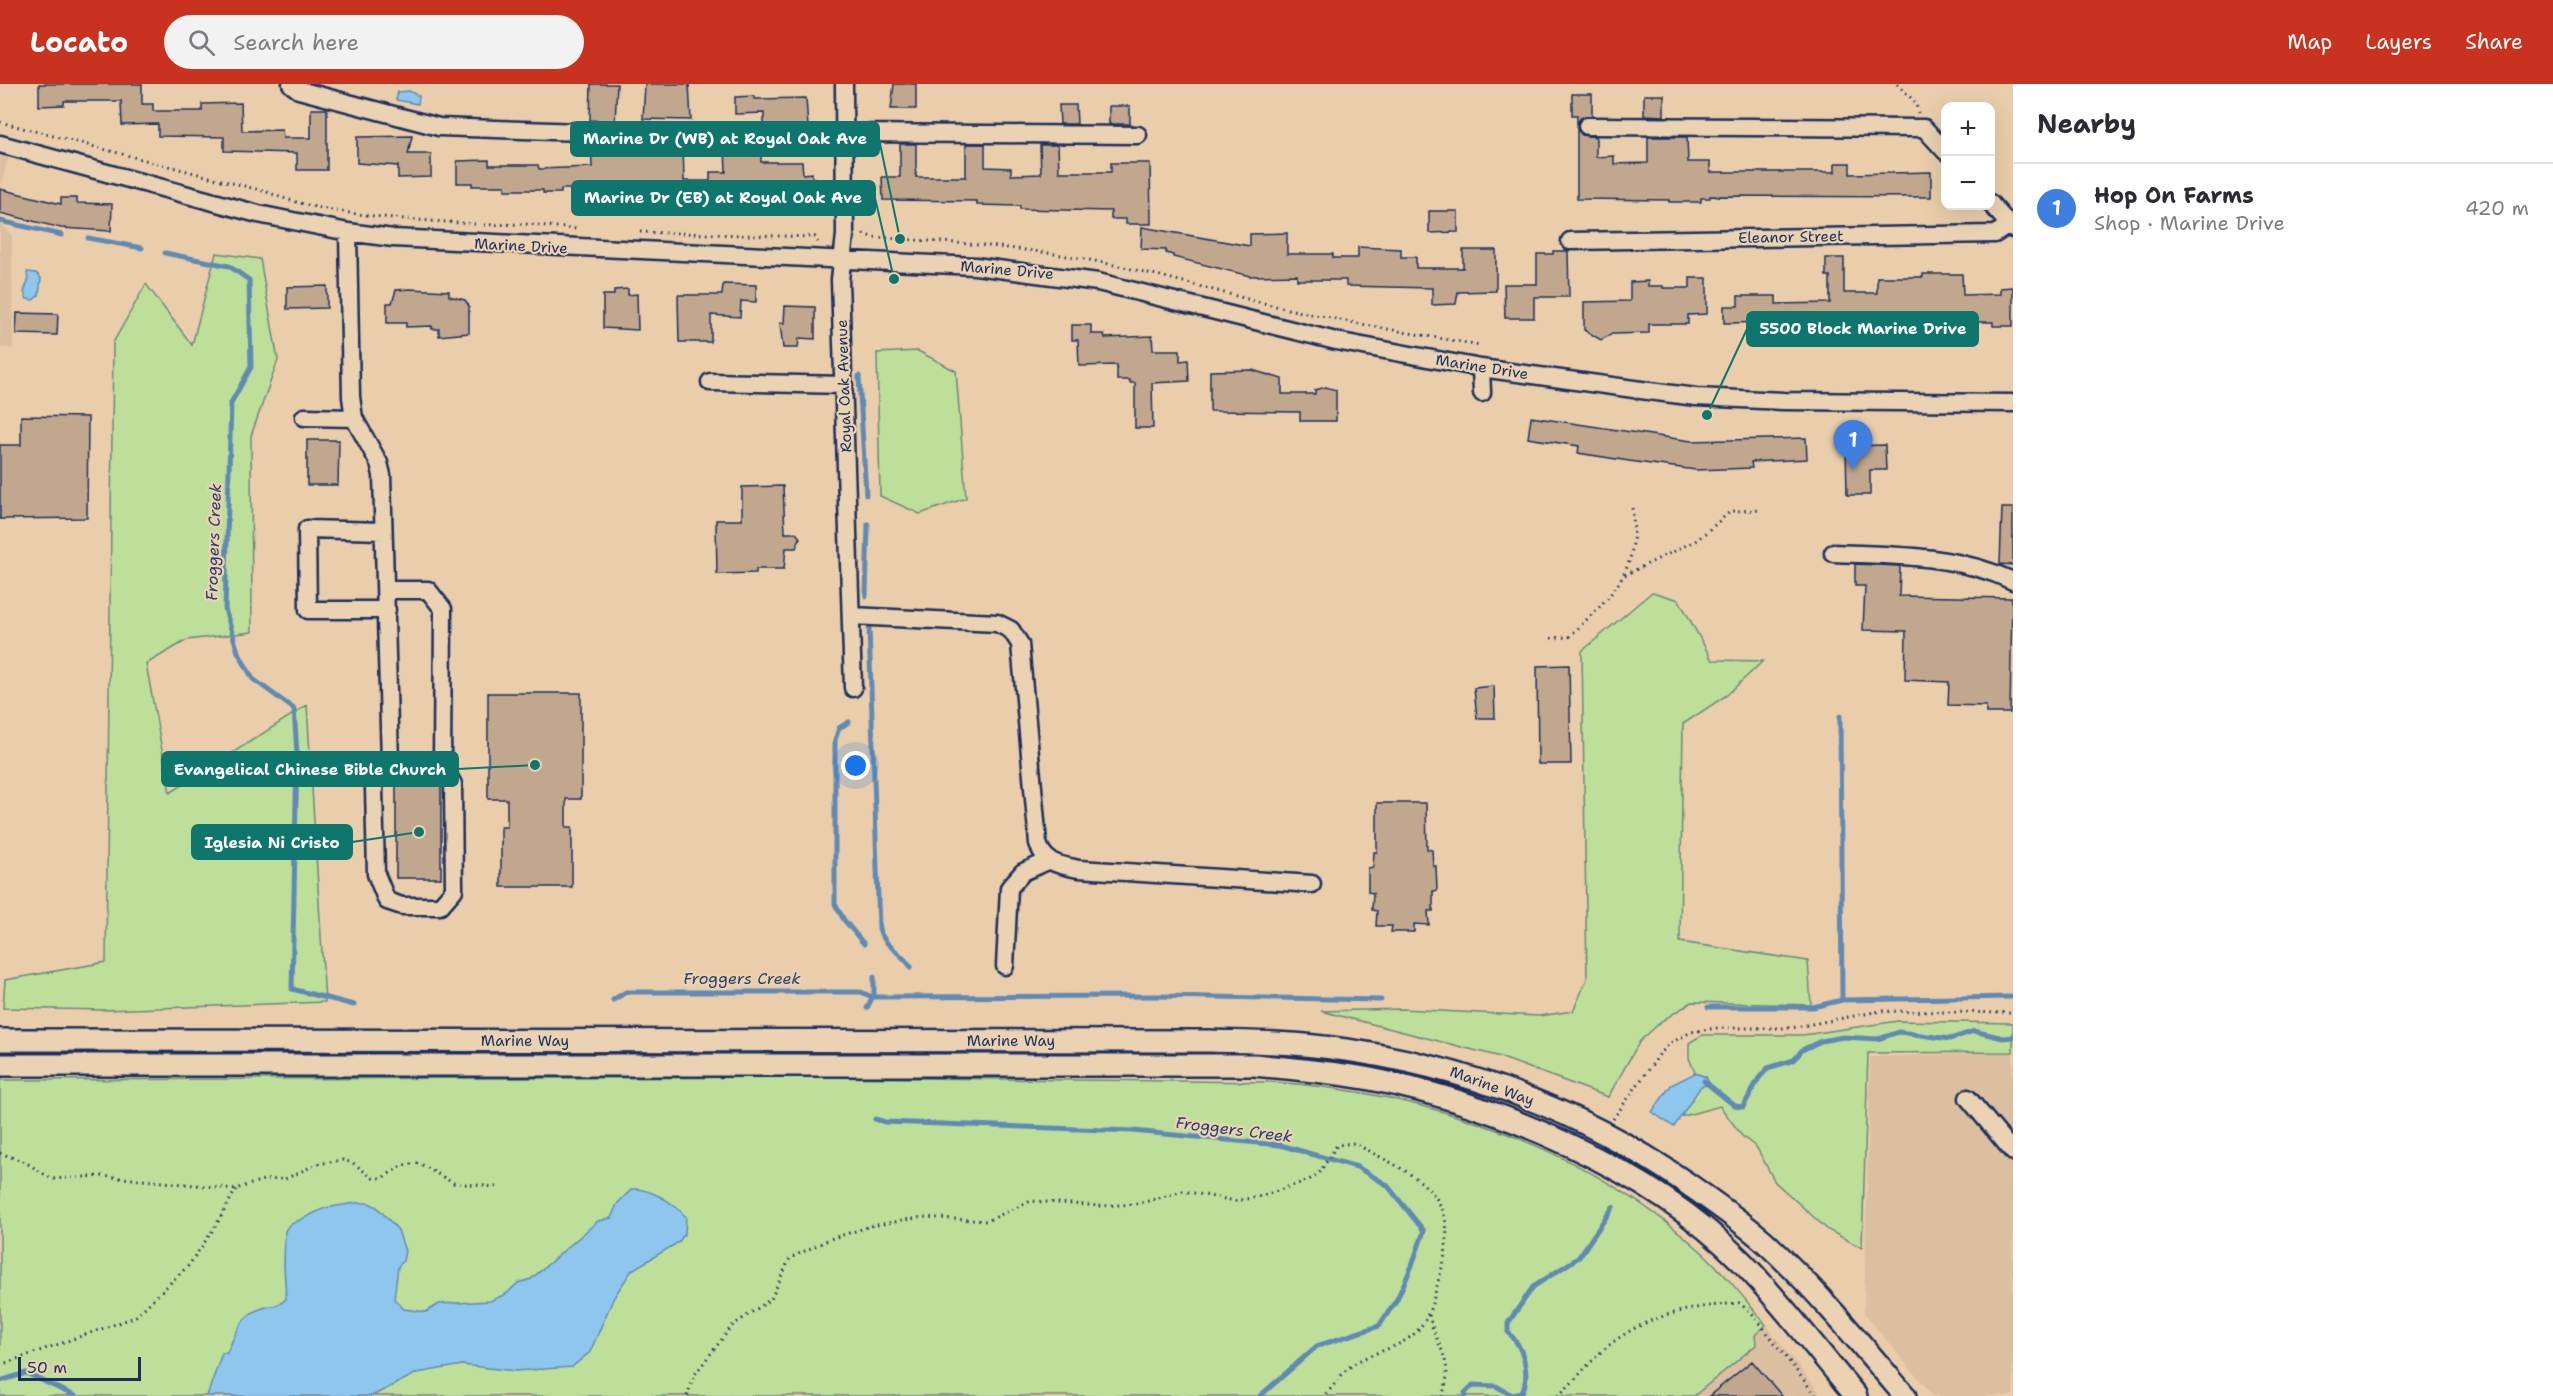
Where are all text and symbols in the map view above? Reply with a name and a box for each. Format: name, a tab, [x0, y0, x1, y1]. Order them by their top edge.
search box	[164, 15, 584, 69]
text: Locato	[30, 23, 128, 61]
icon: search	[185, 26, 218, 59]
text: Search here	[233, 28, 359, 57]
text: Map	[2287, 28, 2332, 56]
text: Layers	[2365, 28, 2432, 56]
text: Share	[2465, 28, 2523, 56]
map controls	[1941, 102, 1995, 210]
button: +	[1941, 102, 1995, 156]
text: Nearby	[2037, 106, 2136, 141]
callout: Marine Dr (WB) at Royal Oak Ave	[571, 122, 879, 156]
text: Marine Dr (WB) at Royal Oak Ave	[583, 128, 867, 149]
button: −	[1941, 156, 1995, 210]
callout: Marine Dr (EB) at Royal Oak Ave	[572, 181, 875, 215]
text: Hop On Farms	[2094, 181, 2254, 210]
text: Marine Dr (EB) at Royal Oak Ave	[584, 187, 863, 208]
text: 1	[2052, 195, 2061, 221]
text: 420 m	[2465, 195, 2529, 221]
text: Shop · Marine Drive	[2094, 210, 2285, 236]
street label: Eleanor Street	[1738, 226, 1844, 248]
street label: Marine Drive	[474, 234, 568, 258]
street label: Marine Drive	[959, 256, 1055, 284]
callout: 5500 Block Marine Drive	[1747, 312, 1978, 346]
text: 5500 Block Marine Drive	[1759, 318, 1967, 339]
street label: Royal Oak Avenue	[832, 319, 856, 453]
street label: Marine Drive	[1434, 350, 1530, 384]
pin: 1	[1834, 420, 1872, 470]
water label: Froggers Creek	[201, 483, 226, 601]
your location	[841, 751, 870, 780]
callout: Evangelical Chinese Bible Church	[162, 752, 458, 786]
text: Evangelical Chinese Bible Church	[174, 759, 446, 780]
callout: Iglesia Ni Cristo	[192, 825, 352, 859]
text: Iglesia Ni Cristo	[204, 832, 340, 853]
water label: Froggers Creek	[683, 968, 801, 989]
street label: Marine Way	[481, 1031, 569, 1051]
street label: Marine Way	[967, 1031, 1055, 1051]
street label: Marine Way	[1447, 1061, 1537, 1111]
water label: Froggers Creek	[1174, 1112, 1294, 1147]
scale bar	[18, 1354, 141, 1382]
text: 50 m	[27, 1357, 67, 1378]

